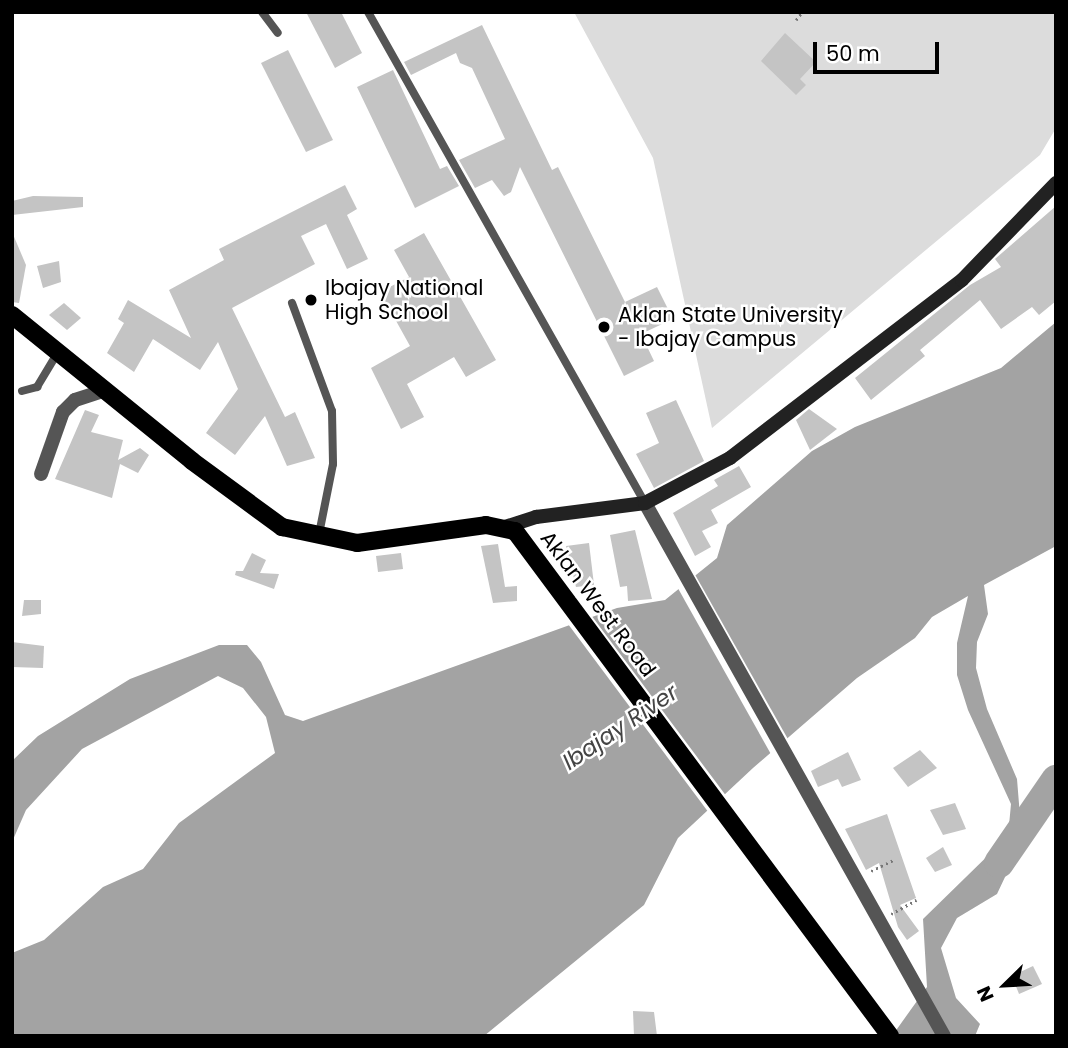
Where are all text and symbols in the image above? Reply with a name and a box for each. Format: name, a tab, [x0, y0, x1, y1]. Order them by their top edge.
scale bar	[816, 28, 942, 72]
text: 50 m	[826, 39, 880, 68]
place label: Ibajay National High School	[325, 275, 483, 325]
marker: Ibajay National High School	[303, 292, 319, 308]
place label: Aklan State University - Ibajay Campus	[618, 302, 843, 352]
marker: Aklan State University - Ibajay Campus	[596, 319, 612, 335]
street label: Aklan West Road	[535, 526, 661, 682]
water label: Ibajay River	[557, 678, 683, 776]
north arrow	[970, 950, 1040, 1020]
text: N	[970, 982, 1001, 1006]

